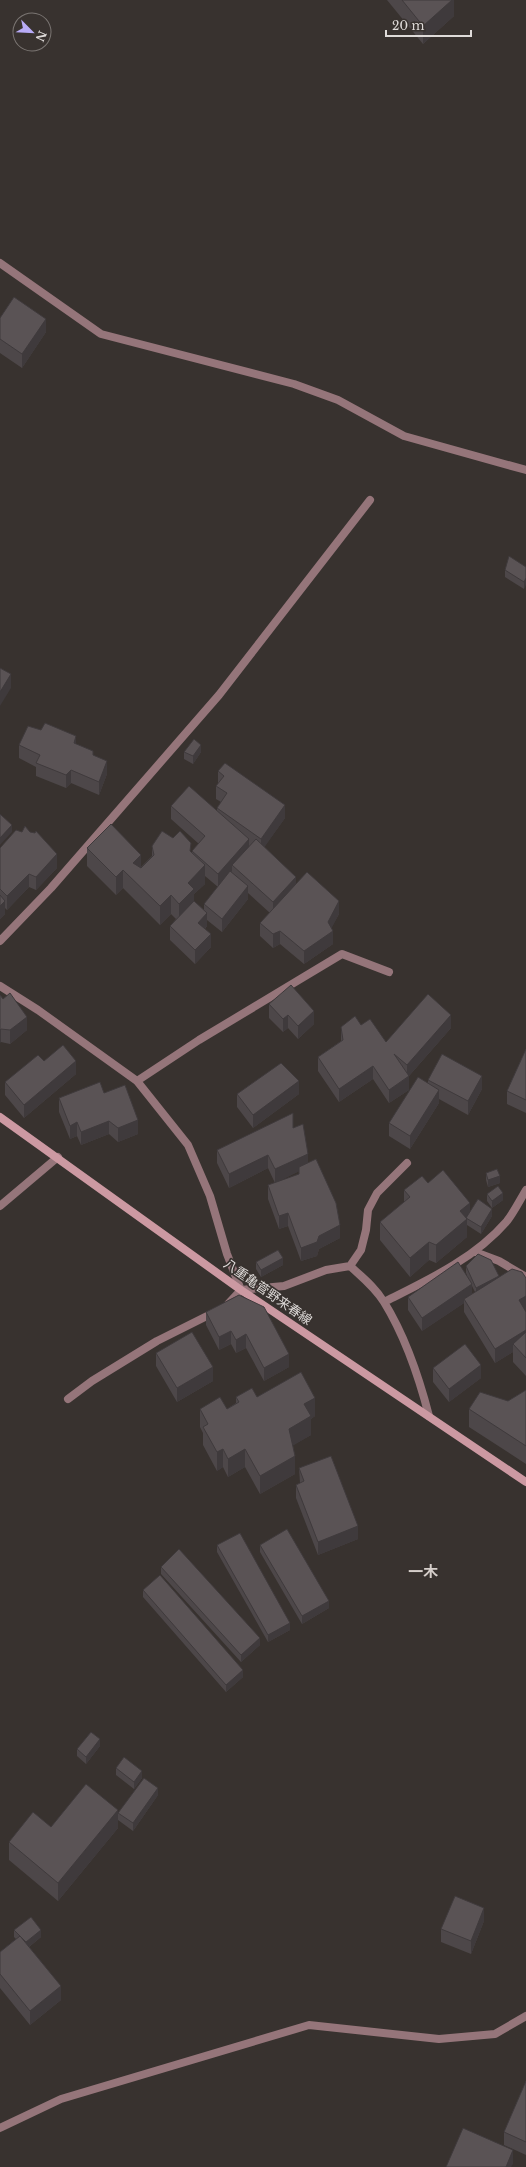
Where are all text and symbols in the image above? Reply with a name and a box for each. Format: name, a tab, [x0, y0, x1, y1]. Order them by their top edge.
north arrow	[12, 12, 52, 52]
scale bar	[386, 12, 471, 38]
text: 20 m	[392, 18, 424, 33]
text: N	[32, 28, 50, 44]
street label: 八重亀菅野来春線	[221, 1255, 315, 1329]
district label: 一木	[408, 1562, 438, 1581]

